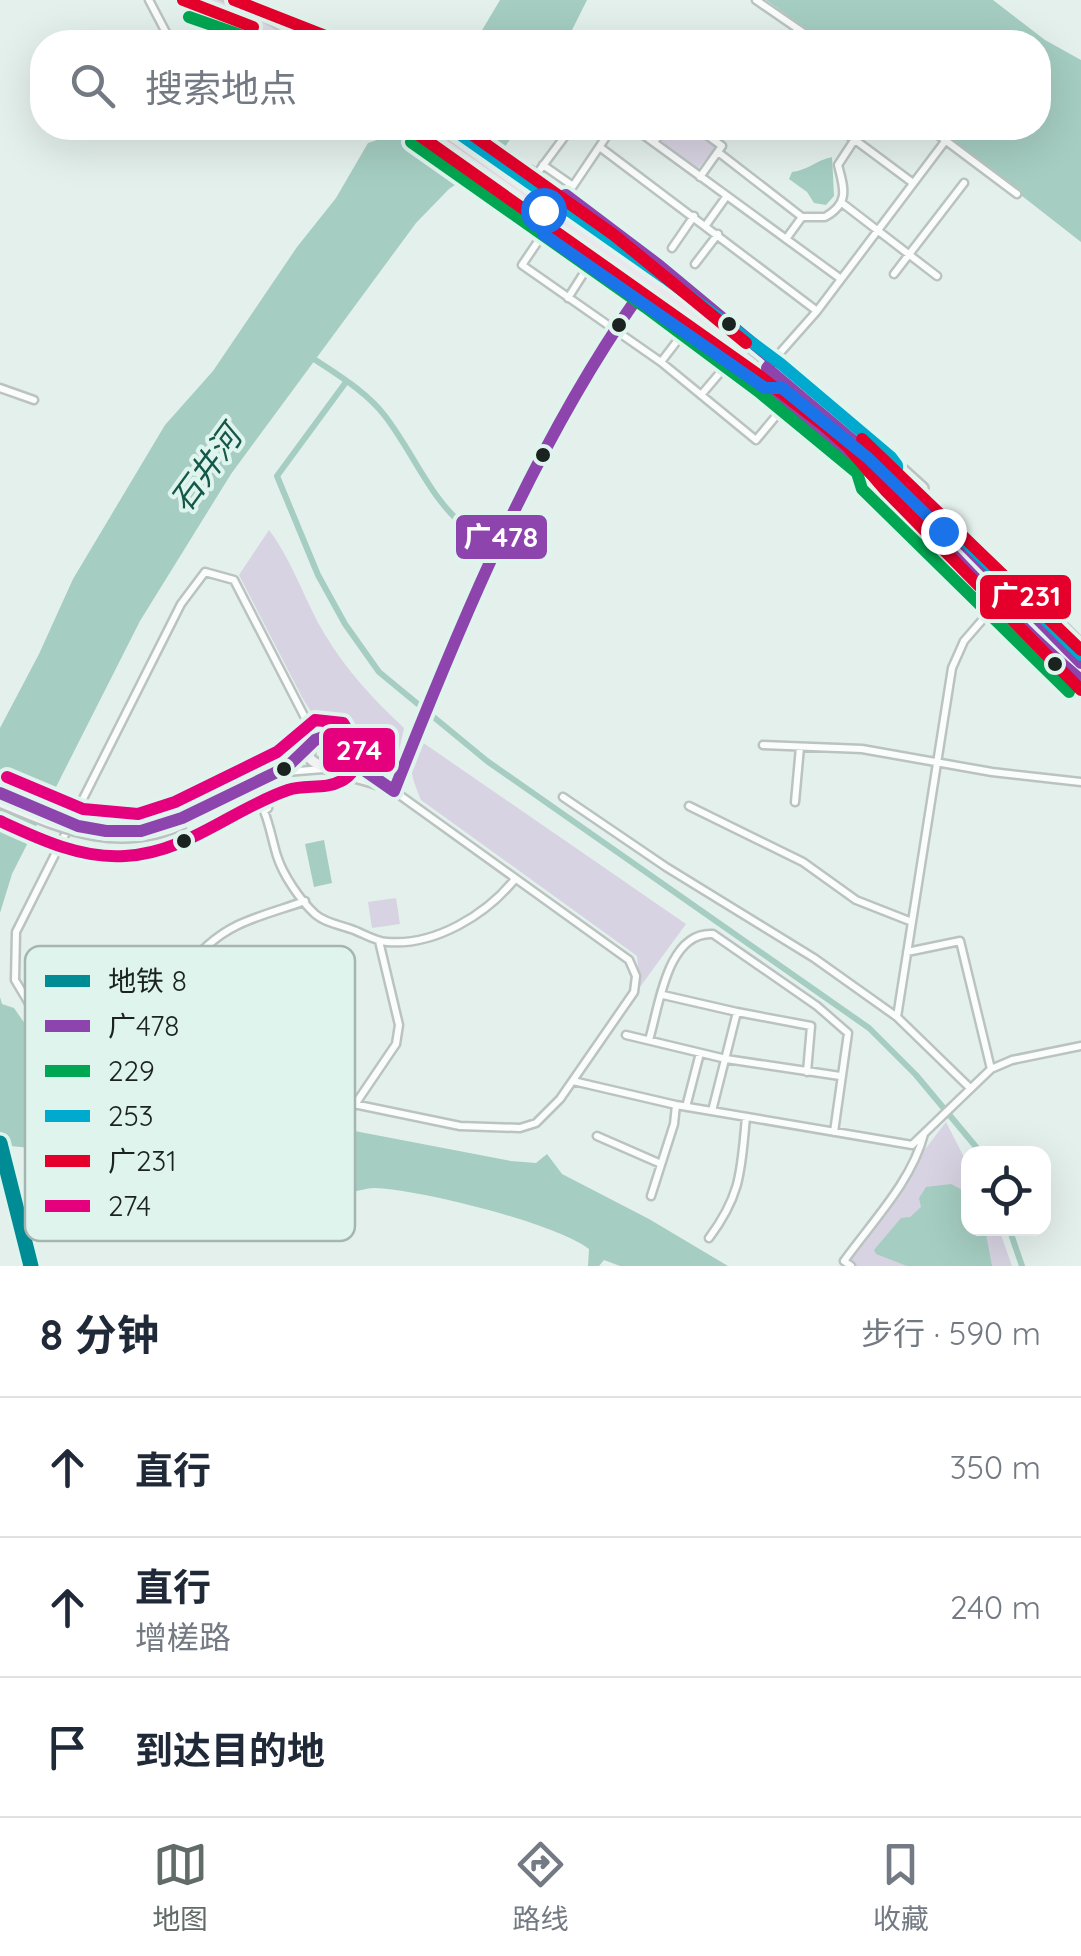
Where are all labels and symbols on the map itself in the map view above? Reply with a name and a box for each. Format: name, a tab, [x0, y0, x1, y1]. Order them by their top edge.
route start	[521, 188, 567, 234]
unlabelled marker	[719, 314, 739, 334]
unlabelled marker	[609, 315, 629, 335]
water label: 石井河	[161, 413, 253, 519]
unlabelled marker	[533, 445, 553, 465]
route end	[921, 509, 967, 555]
line badge: 广478	[454, 513, 549, 561]
text: 广478	[464, 519, 538, 554]
line badge: 广231	[978, 573, 1073, 621]
text: 广231	[991, 578, 1061, 613]
unlabelled marker	[1045, 654, 1065, 674]
line badge: 274	[321, 726, 397, 774]
text: 274	[336, 732, 382, 767]
unlabelled marker	[274, 759, 294, 779]
unlabelled marker	[174, 831, 194, 851]
legend	[25, 946, 355, 1241]
text: 地铁 8	[108, 963, 187, 998]
text: 广478	[108, 1008, 179, 1043]
text: 229	[108, 1053, 155, 1088]
text: 253	[108, 1098, 153, 1133]
text: 广231	[108, 1143, 177, 1178]
text: 274	[108, 1188, 151, 1223]

